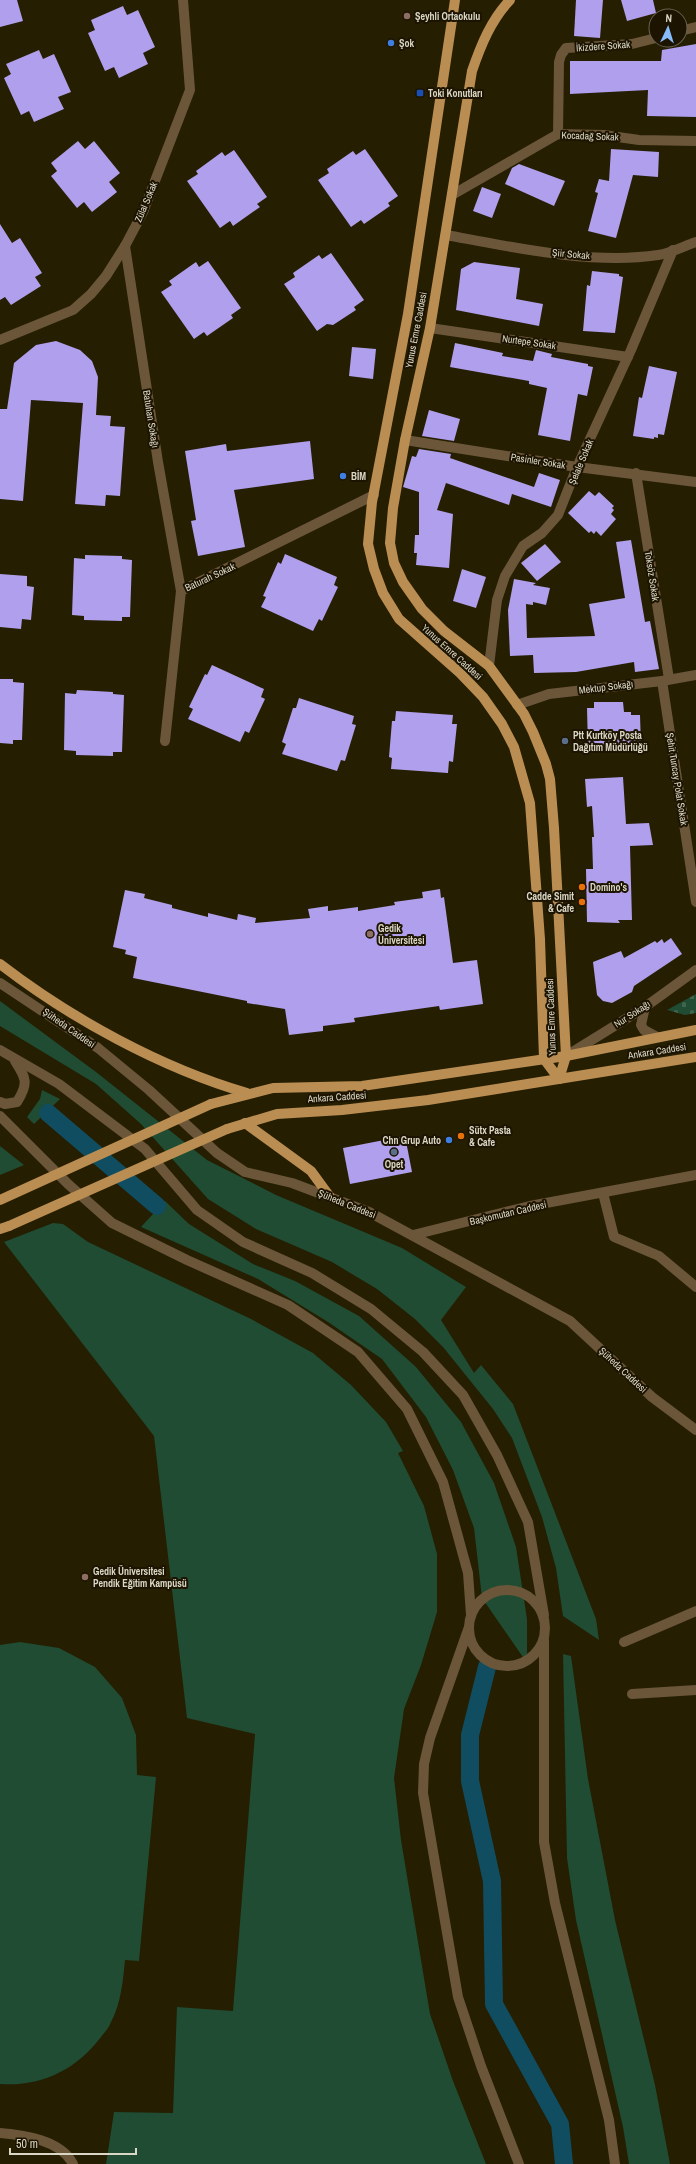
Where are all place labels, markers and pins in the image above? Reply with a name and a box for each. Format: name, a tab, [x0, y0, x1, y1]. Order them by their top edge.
place label: Şeyhli Ortaokulu	[415, 10, 480, 23]
marker: Şeyhli Ortaokulu	[402, 11, 412, 21]
place label: Şok	[399, 37, 414, 50]
marker: Şok	[386, 38, 396, 48]
place label: Toki Konutları	[428, 87, 483, 100]
marker: Toki Konutları	[415, 88, 425, 98]
place label: BİM	[351, 469, 366, 483]
marker: BİM	[338, 471, 348, 481]
place label: Ptt Kurtköy Posta Dağıtım Müdürlüğü	[573, 729, 648, 754]
marker: Ptt Kurtköy Posta Dağıtım Müdürlüğü	[560, 736, 570, 746]
place label: Domino's	[590, 881, 627, 894]
marker: Domino's	[577, 882, 587, 892]
place label: Cadde Simit & Cafe	[527, 890, 574, 915]
marker: Cadde Simit & Cafe	[577, 897, 587, 907]
place label: Gedik Üniversitesi	[378, 922, 425, 947]
marker: Gedik Üniversitesi	[365, 929, 375, 939]
place label: Sütx Pasta & Cafe	[469, 1124, 511, 1149]
marker: Sütx Pasta & Cafe	[456, 1131, 466, 1141]
place label: Chn Grup Auto	[383, 1134, 441, 1147]
marker: Chn Grup Auto	[444, 1135, 454, 1145]
marker: Opet	[389, 1147, 399, 1157]
place label: Opet	[385, 1158, 404, 1171]
place label: Gedik Üniversitesi Pendik Eğitim Kampüsü	[93, 1564, 187, 1590]
marker: Gedik Üniversitesi Pendik Eğitim Kampüsü	[80, 1572, 90, 1582]

